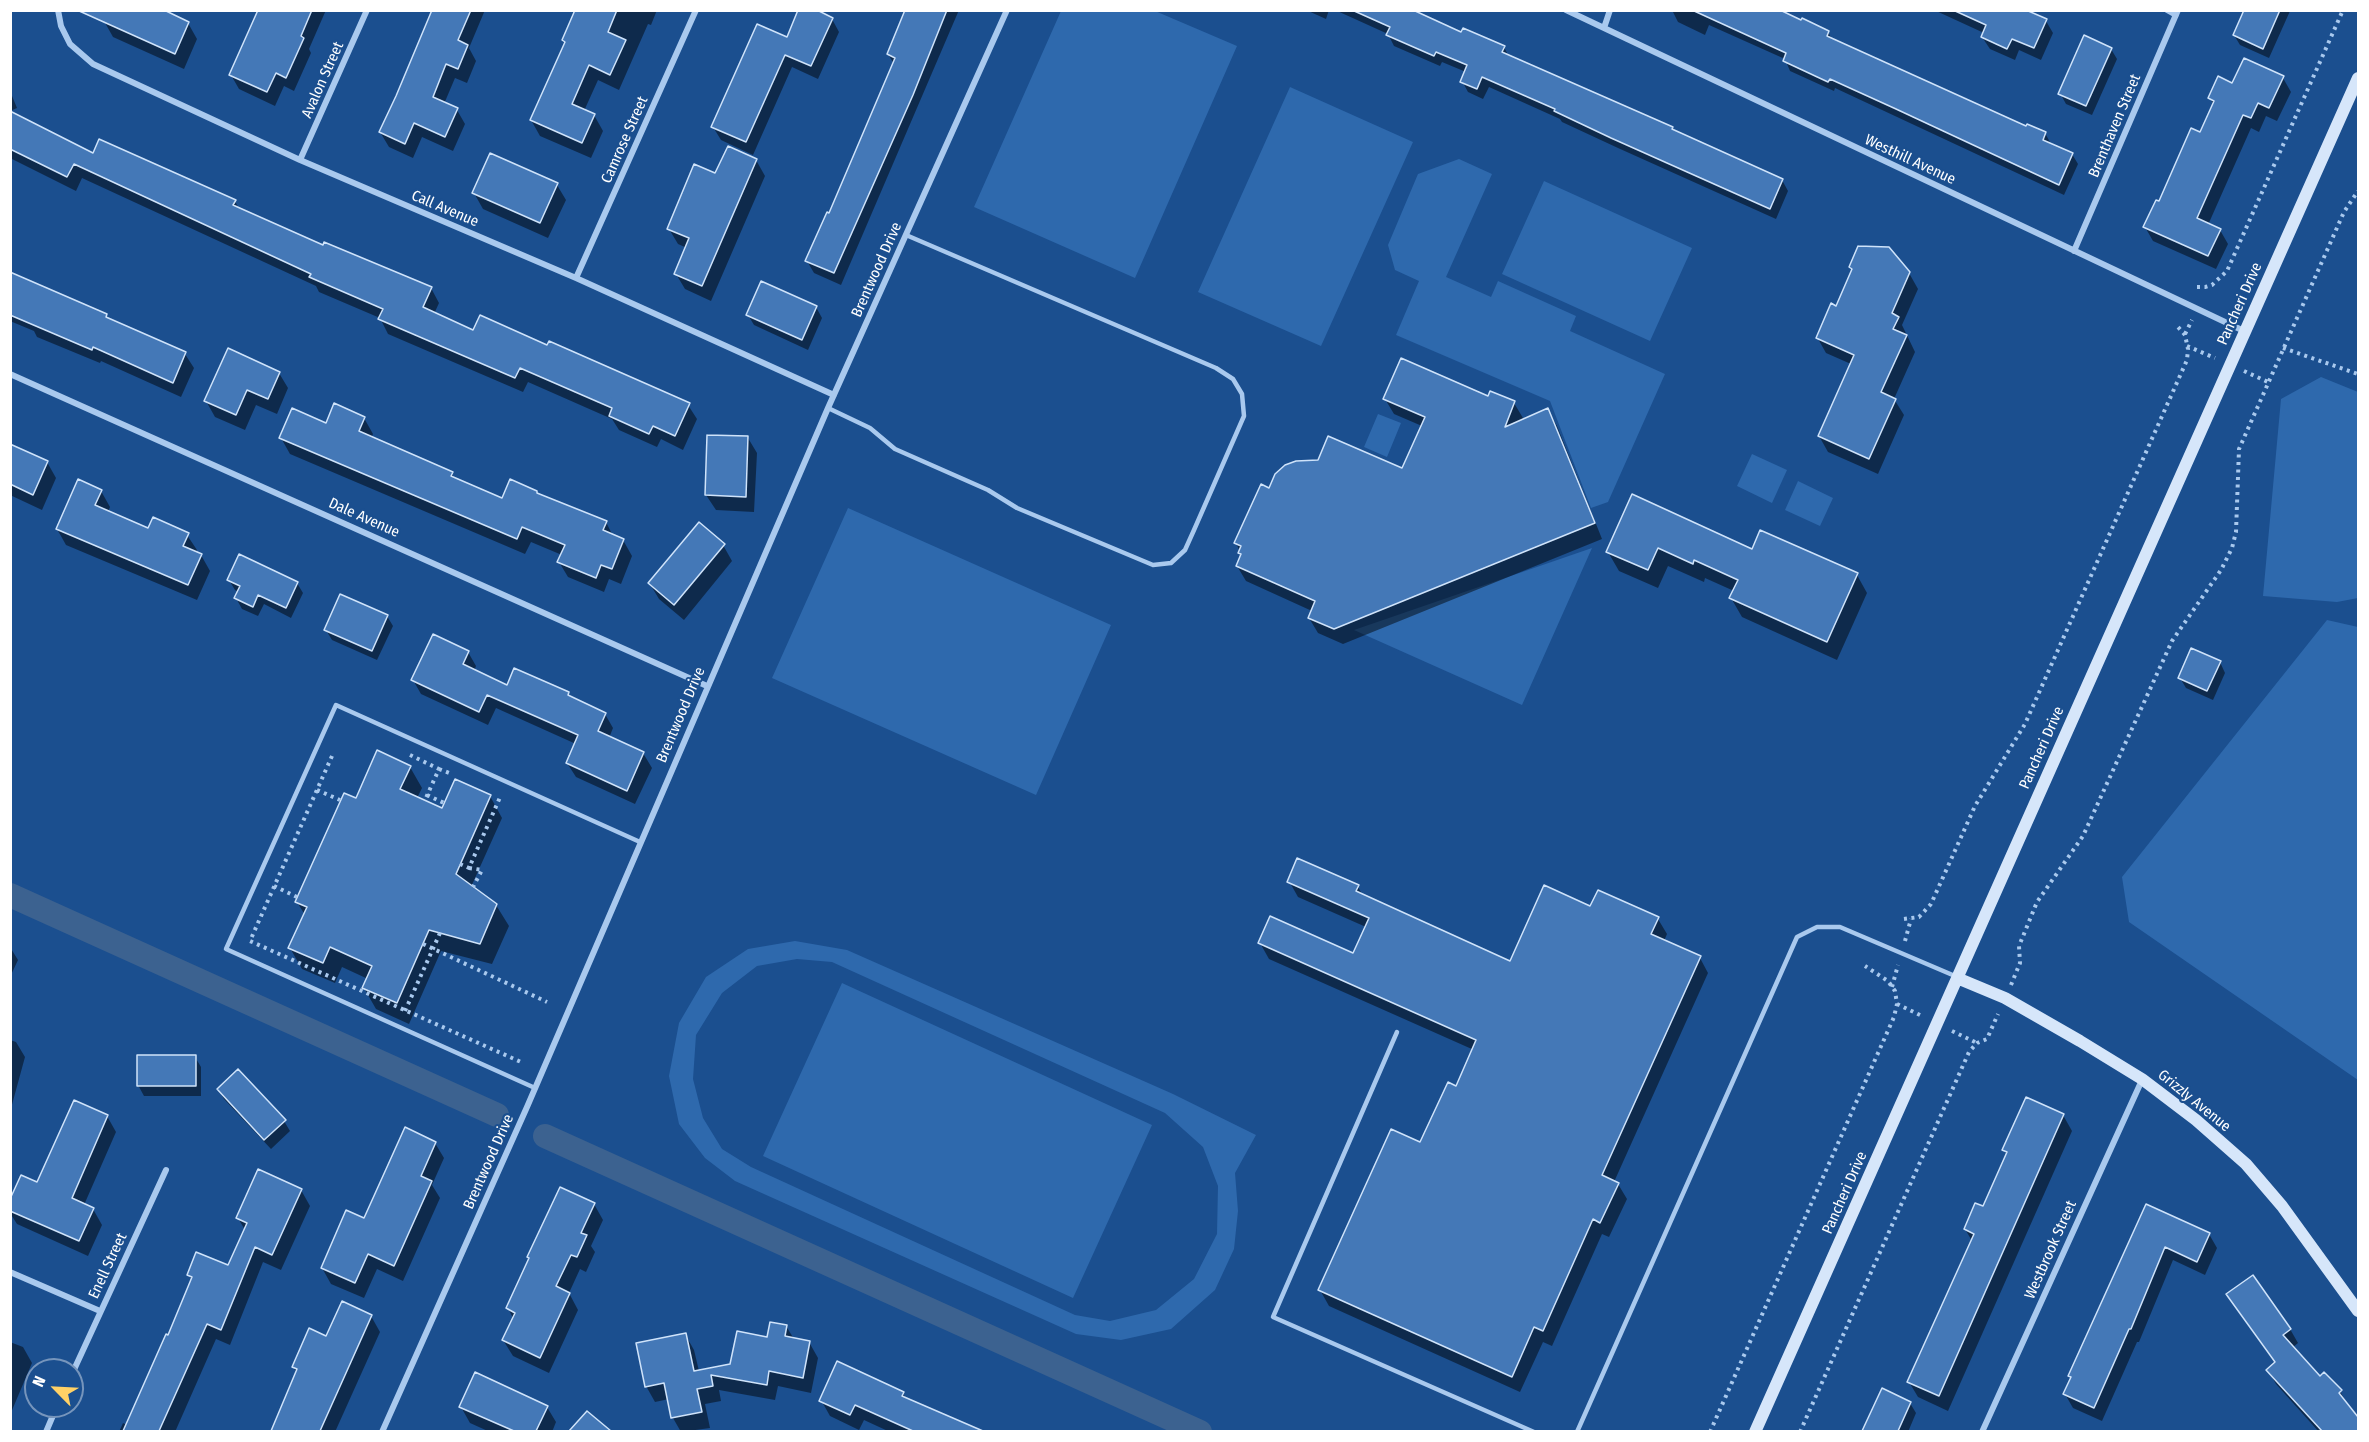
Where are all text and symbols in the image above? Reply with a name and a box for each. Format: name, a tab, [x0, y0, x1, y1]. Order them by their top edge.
street label: Avalon Street	[298, 39, 348, 121]
street label: Brenthaven Street	[2085, 72, 2145, 180]
street label: Camrose Street	[598, 94, 652, 186]
street label: Westhill Avenue	[1862, 131, 1958, 189]
street label: Call Avenue	[409, 187, 481, 231]
street label: Brentwood Drive	[848, 220, 906, 320]
street label: Pancheri Drive	[2214, 260, 2266, 348]
street label: Dale Avenue	[326, 494, 402, 542]
street label: Brentwood Drive	[653, 664, 709, 766]
street label: Pancheri Drive	[2016, 704, 2068, 792]
street label: Grizzly Avenue	[2154, 1066, 2234, 1136]
street label: Brentwood Drive	[460, 1112, 518, 1212]
street label: Pancheri Drive	[1819, 1149, 1871, 1237]
street label: Westbrook Street	[2021, 1198, 2081, 1302]
street label: Enell Street	[85, 1230, 131, 1302]
north arrow	[24, 1358, 84, 1418]
text: N	[28, 1373, 50, 1390]

